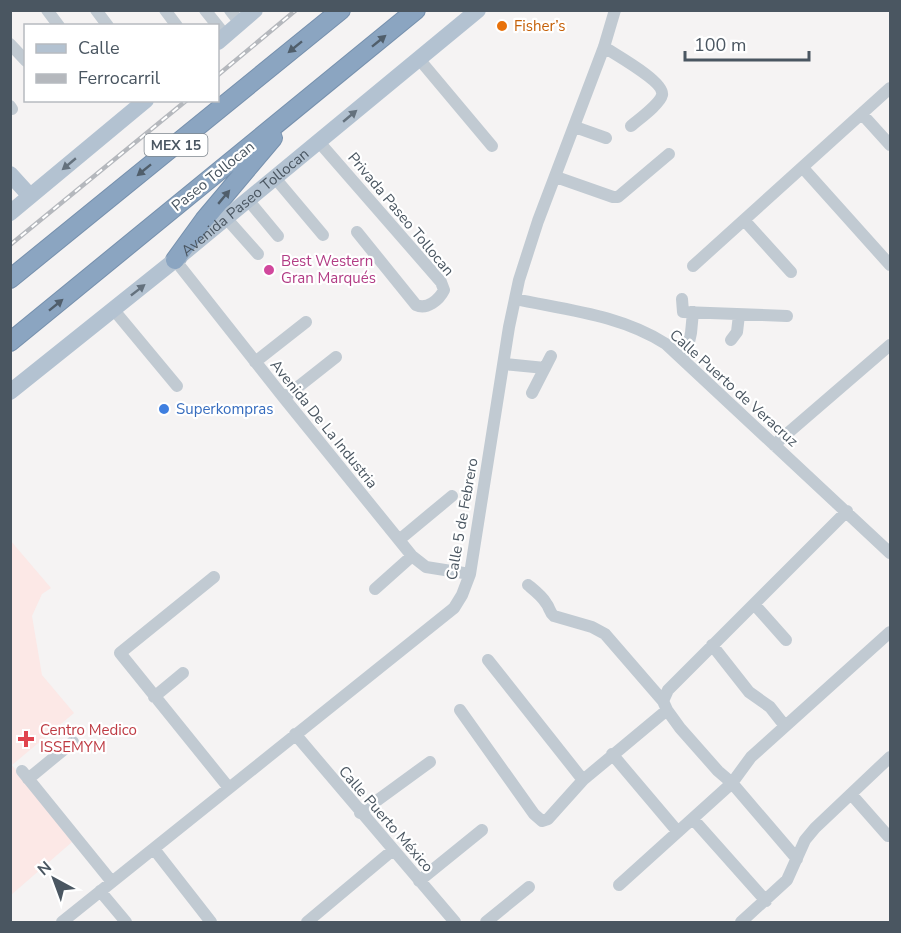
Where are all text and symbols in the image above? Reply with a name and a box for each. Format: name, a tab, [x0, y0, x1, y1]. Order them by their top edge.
place label: Fisher’s	[514, 16, 566, 36]
marker: Fisher’s	[495, 19, 509, 33]
legend	[24, 24, 219, 102]
scale bar	[685, 24, 810, 62]
text: 100 m	[694, 33, 746, 57]
one-way arrow	[371, 34, 387, 47]
text: Calle	[78, 36, 120, 60]
one-way arrow	[288, 41, 303, 53]
text: Ferrocarril	[78, 66, 161, 90]
one-way arrow	[342, 110, 357, 123]
road number: MEX 15	[144, 134, 207, 156]
street label: Paseo Tollocan	[167, 136, 259, 216]
street label: Avenida Paseo Tollocan	[177, 144, 313, 261]
street label: Privada Paseo Tollocan	[343, 148, 459, 280]
one-way arrow	[61, 158, 77, 171]
one-way arrow	[136, 164, 152, 177]
one-way arrow	[217, 189, 230, 205]
place label: Best Western Gran Marqués	[281, 251, 376, 288]
marker: Best Western Gran Marqués	[262, 263, 276, 277]
one-way arrow	[130, 283, 146, 296]
one-way arrow	[48, 299, 64, 312]
street label: Calle Puerto de Veracruz	[666, 325, 803, 451]
street label: Avenida De La Industria	[266, 355, 382, 493]
place label: Superkompras	[176, 399, 273, 419]
marker: Superkompras	[157, 402, 171, 416]
street label: Calle 5 de Febrero	[441, 456, 483, 582]
place label: Centro Medico ISSEMYM	[40, 720, 137, 757]
marker: Centro Medico ISSEMYM	[17, 730, 35, 748]
street label: Calle Puerto México	[334, 762, 438, 876]
north arrow	[24, 849, 84, 909]
text: N	[33, 856, 57, 881]

